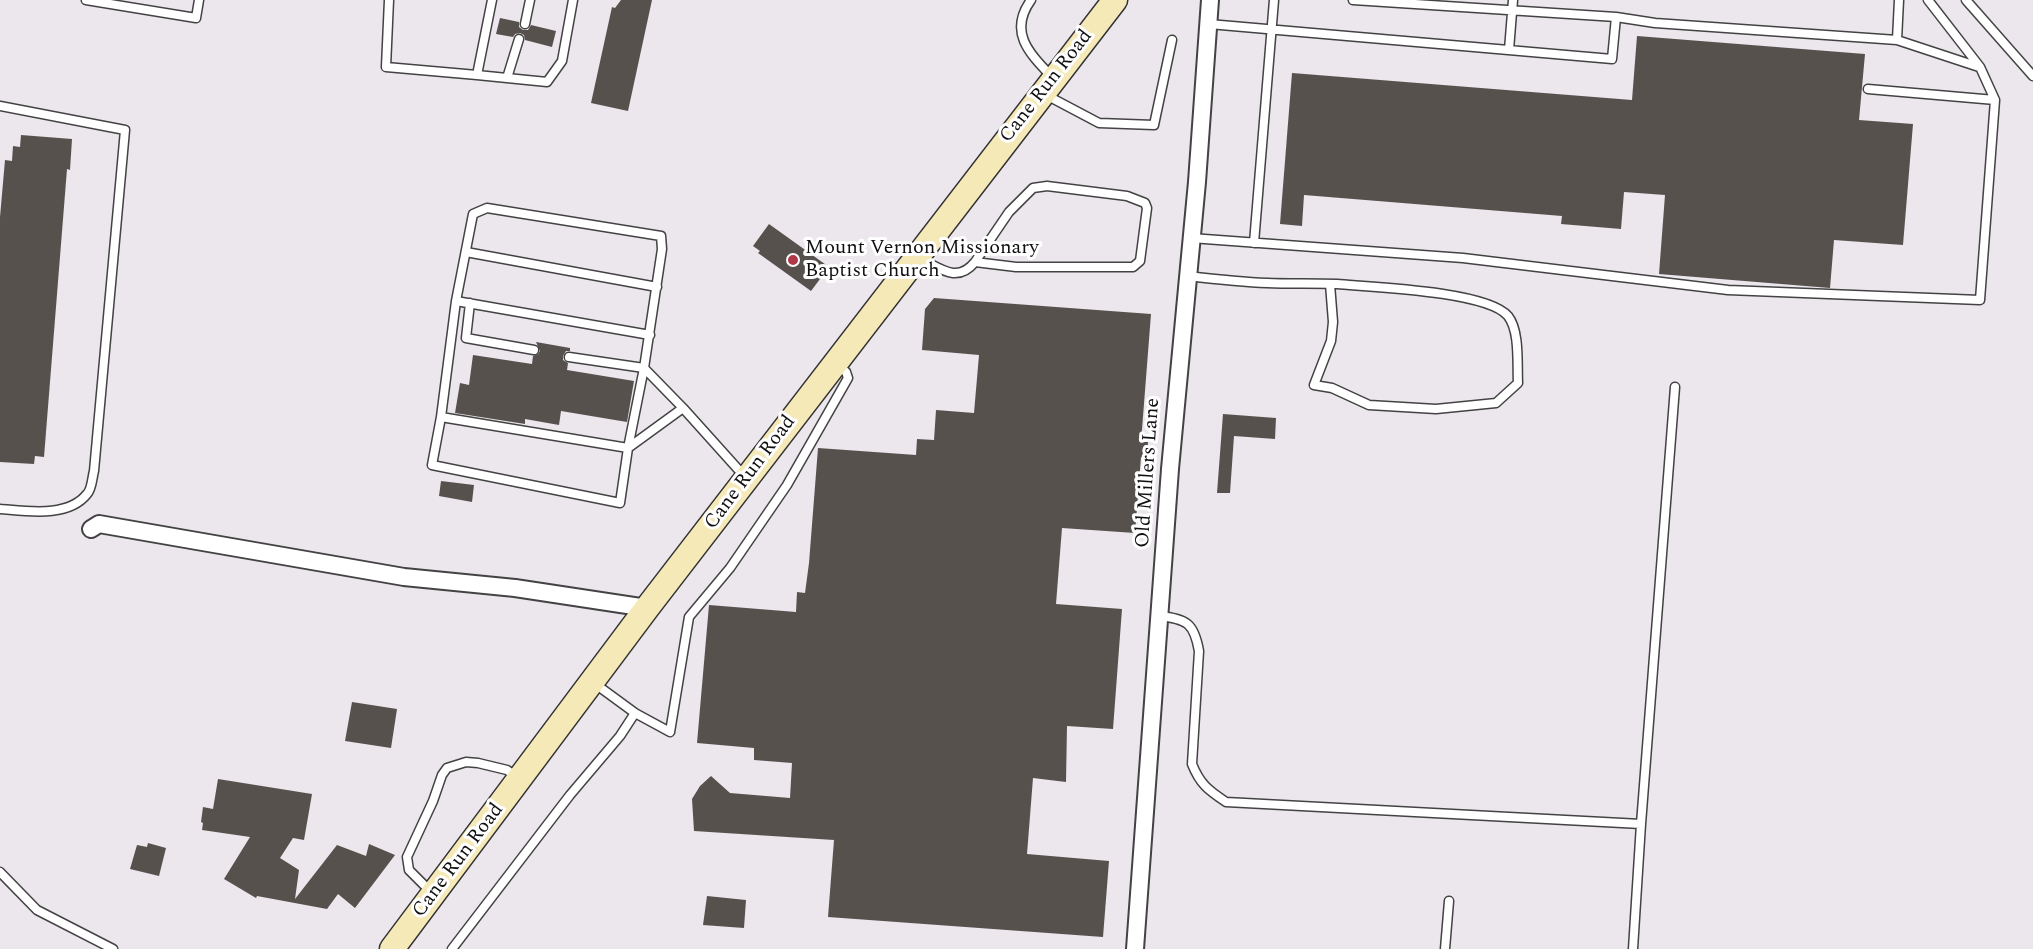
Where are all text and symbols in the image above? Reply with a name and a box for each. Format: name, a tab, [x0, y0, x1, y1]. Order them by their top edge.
street label: Cane Run Road	[995, 26, 1099, 148]
place label: Mount Vernon Missionary Baptist Church	[805, 237, 1039, 284]
marker: Mount Vernon Missionary Baptist Church	[786, 253, 800, 267]
street label: Old Millers Lane	[1132, 397, 1166, 549]
street label: Cane Run Road	[700, 411, 802, 535]
street label: Cane Run Road	[408, 799, 510, 923]

